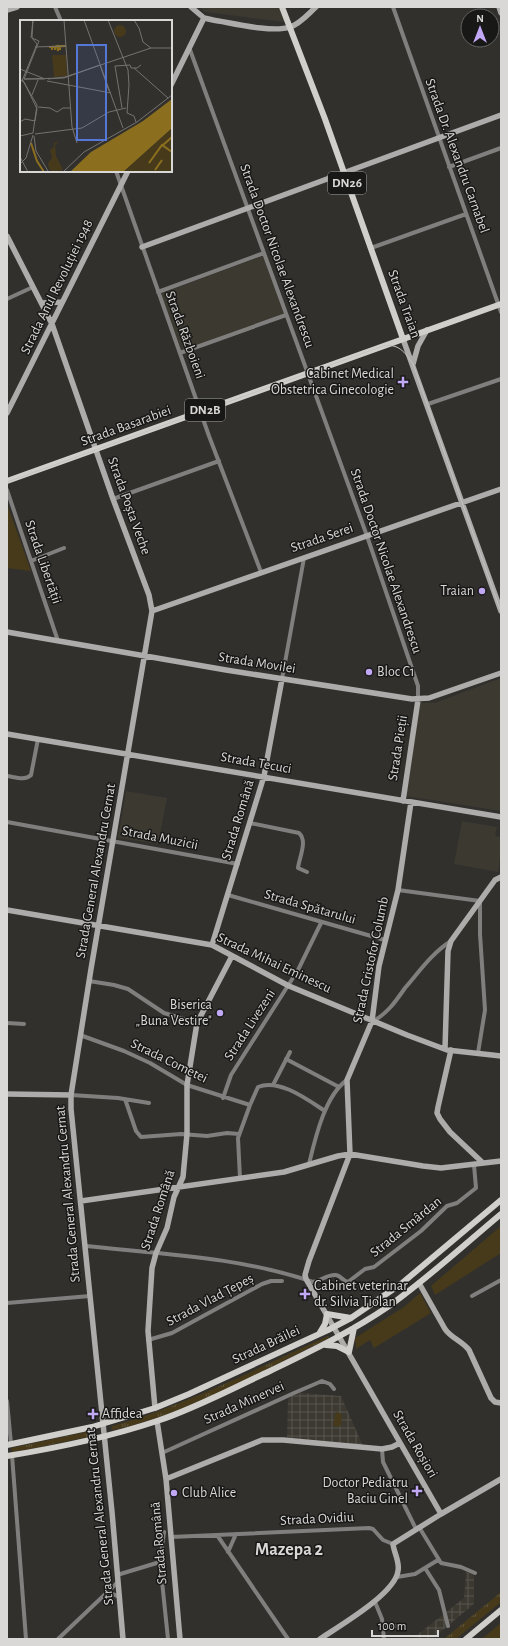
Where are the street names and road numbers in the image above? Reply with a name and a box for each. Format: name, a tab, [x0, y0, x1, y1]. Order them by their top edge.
street label: Strada Dr. Alexandru Carnabel	[422, 77, 492, 235]
street label: Strada Doctor Nicolae Alexandrescu	[237, 162, 317, 350]
road number: DN26	[328, 172, 366, 194]
street label: Strada Anul Revoluției 1948	[18, 218, 97, 357]
street label: Strada Traian	[385, 268, 423, 340]
street label: Strada Războieni	[163, 289, 207, 381]
road number: DN2B	[185, 399, 225, 421]
street label: Strada Basarabiei	[79, 403, 173, 449]
street label: Strada Poșta Veche	[104, 455, 153, 557]
street label: Strada Doctor Nicolae Alexandrescu	[348, 467, 424, 655]
street label: Strada Libertății	[21, 518, 64, 606]
street label: Strada Serei	[289, 521, 355, 555]
street label: Strada Movilei	[217, 650, 297, 676]
street label: Strada Pieții	[386, 714, 411, 782]
street label: Strada Tecuci	[220, 750, 292, 776]
street label: Strada Română	[219, 778, 257, 862]
street label: Strada General Alexandru Cernat	[74, 782, 118, 960]
street label: Strada Muzicii	[121, 824, 199, 852]
street label: Strada Spătarului	[263, 887, 357, 927]
street label: Strada Cristofor Columb	[351, 895, 391, 1025]
street label: Strada Mihai Eminescu	[215, 930, 333, 996]
street label: Strada Livezeni	[222, 987, 278, 1063]
street label: Strada Cometei	[128, 1036, 210, 1086]
street label: Strada General Alexandru Cernat	[53, 1104, 83, 1283]
street label: Strada Română	[138, 1168, 178, 1252]
street label: Strada Smârdan	[368, 1194, 444, 1260]
street label: Strada Vlad Țepeș	[164, 1271, 256, 1330]
street label: Strada Brăilei	[230, 1323, 302, 1367]
street label: Strada Minervei	[202, 1379, 286, 1427]
street label: Strada Roșiori	[389, 1408, 440, 1481]
street label: Strada General Alexandru Cernat	[84, 1427, 116, 1606]
street label: Strada Română	[148, 1500, 170, 1585]
street label: Strada Ovidiu	[280, 1510, 354, 1528]

